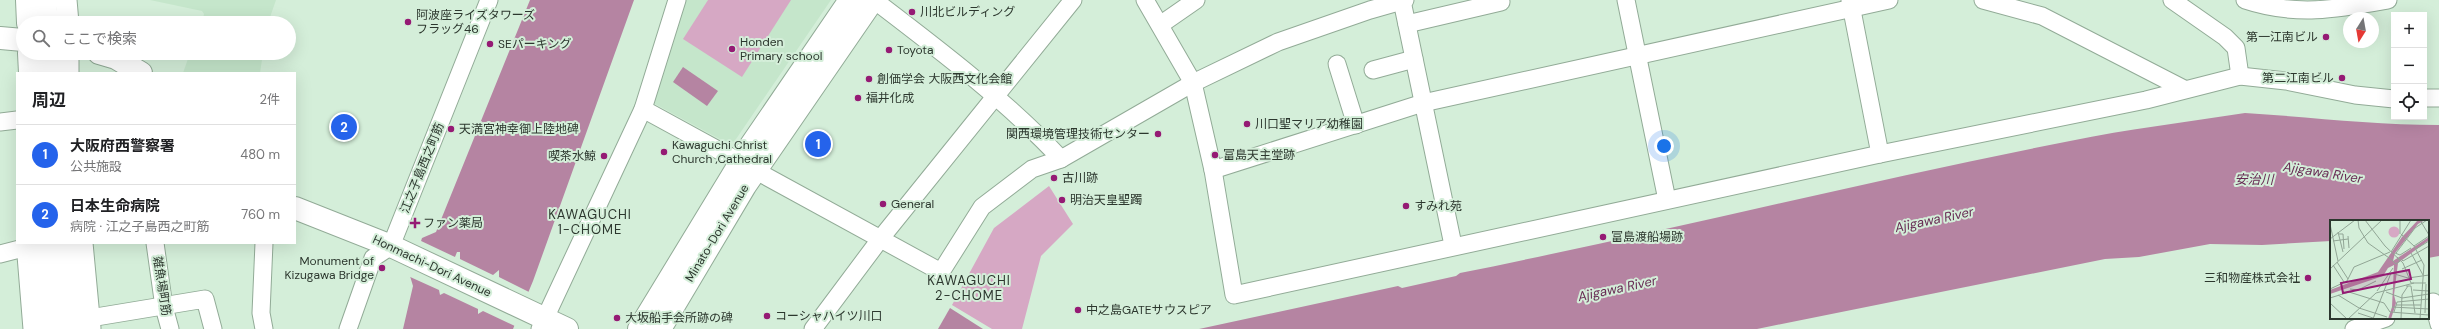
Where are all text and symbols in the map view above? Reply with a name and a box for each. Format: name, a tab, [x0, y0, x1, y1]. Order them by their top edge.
place label: 川北ビルディング	[920, 4, 1015, 20]
place label: 阿波座ライズタワーズ フラッグ46	[416, 7, 535, 37]
marker: 川北ビルディング	[907, 7, 917, 17]
north arrow	[2343, 12, 2379, 48]
map controls	[2391, 12, 2427, 120]
button: +	[2391, 12, 2427, 48]
search box	[16, 16, 296, 60]
marker: 阿波座ライズタワーズ フラッグ46	[403, 17, 413, 27]
icon: search	[30, 27, 52, 49]
text: ここで検索	[62, 29, 137, 49]
place label: 第一江南ビル	[2246, 29, 2318, 45]
marker: 第一江南ビル	[2321, 32, 2331, 42]
place label: Honden Primary school	[740, 34, 823, 64]
place label: SEパーキング	[498, 36, 571, 52]
marker: SEパーキング	[485, 39, 495, 49]
place label: Toyota	[897, 42, 934, 58]
marker: Honden Primary school	[727, 44, 737, 54]
marker: Toyota	[884, 45, 894, 55]
button: −	[2391, 48, 2427, 84]
place label: 第二江南ビル	[2262, 70, 2334, 86]
place label: 創価学会 大阪西文化会館	[877, 71, 1012, 87]
marker: 第二江南ビル	[2337, 73, 2347, 83]
marker: 創価学会 大阪西文化会館	[864, 74, 874, 84]
button: locate	[2391, 84, 2427, 120]
text: 周辺	[32, 89, 66, 111]
place label: 福井化成	[866, 90, 914, 106]
text: 2件	[260, 91, 280, 108]
marker: 福井化成	[853, 93, 863, 103]
pin: 2	[331, 112, 357, 142]
place label: 川口聖マリア幼稚園	[1255, 116, 1363, 132]
marker: 川口聖マリア幼稚園	[1242, 119, 1252, 129]
street label: 江之子島西之町筋	[397, 120, 447, 216]
place label: 天満宮神幸御上陸地碑	[459, 121, 579, 137]
marker: 天満宮神幸御上陸地碑	[446, 124, 456, 134]
place label: 関西環境管理技術センター	[1006, 126, 1150, 142]
pin: 1	[805, 129, 831, 159]
marker: 関西環境管理技術センター	[1153, 129, 1163, 139]
text: 大阪府西警察署	[70, 136, 175, 156]
your location	[1654, 136, 1674, 156]
place label: Kawaguchi Christ Church ,Cathedral	[672, 137, 772, 167]
text: 1	[43, 146, 47, 163]
text: 480 m	[240, 146, 280, 163]
marker: Kawaguchi Christ Church ,Cathedral	[659, 147, 669, 157]
place label: 富島天主堂跡	[1223, 147, 1295, 163]
place label: 喫茶水鯨	[548, 148, 596, 164]
marker: 富島天主堂跡	[1210, 150, 1220, 160]
marker: 喫茶水鯨	[599, 151, 609, 161]
text: 公共施設	[70, 158, 122, 175]
water label: Ajigawa River	[2281, 158, 2365, 187]
place label: 古川跡	[1062, 170, 1098, 186]
water label: 安治川	[2234, 171, 2275, 188]
marker: 古川跡	[1049, 173, 1059, 183]
street label: Minato-Dori Avenue	[682, 181, 753, 285]
place label: 明治天皇聖躅	[1070, 192, 1142, 208]
marker: 明治天皇聖躅	[1057, 195, 1067, 205]
text: 日本生命病院	[70, 196, 160, 216]
place label: General	[891, 196, 934, 212]
place label: すみれ苑	[1414, 198, 1462, 214]
marker: General	[878, 199, 888, 209]
marker: すみれ苑	[1401, 201, 1411, 211]
water label: Ajigawa River	[1892, 203, 1976, 236]
text: 2	[41, 206, 49, 223]
text: 760 m	[241, 206, 280, 223]
district label: KAWAGUCHI 1-CHOME	[548, 206, 632, 238]
place label: ファン薬局	[423, 215, 483, 231]
text: 病院 · 江之子島西之町筋	[70, 218, 210, 235]
marker: ファン薬局	[410, 218, 420, 228]
inset map	[2330, 220, 2429, 319]
place label: 富島渡船場跡	[1611, 229, 1683, 245]
street label: Honmachi-Dori Avenue	[370, 231, 494, 301]
marker: 富島渡船場跡	[1598, 232, 1608, 242]
place label: Monument of Kizugawa Bridge	[285, 253, 374, 283]
street label: 雑魚場町筋	[149, 255, 175, 317]
marker: Monument of Kizugawa Bridge	[377, 263, 387, 273]
place label: 三和物産株式会社	[2204, 270, 2300, 286]
district label: KAWAGUCHI 2-CHOME	[927, 272, 1011, 304]
water label: Ajigawa River	[1575, 272, 1659, 305]
marker: 三和物産株式会社	[2303, 273, 2313, 283]
place label: 中之島GATEサウスピア	[1086, 302, 1212, 318]
marker: 中之島GATEサウスピア	[1073, 305, 1083, 315]
place label: コーシャハイツ川口	[775, 308, 883, 324]
place label: 大坂船手会所跡の碑	[625, 310, 733, 326]
marker: コーシャハイツ川口	[762, 311, 772, 321]
marker: 大坂船手会所跡の碑	[612, 313, 622, 323]

